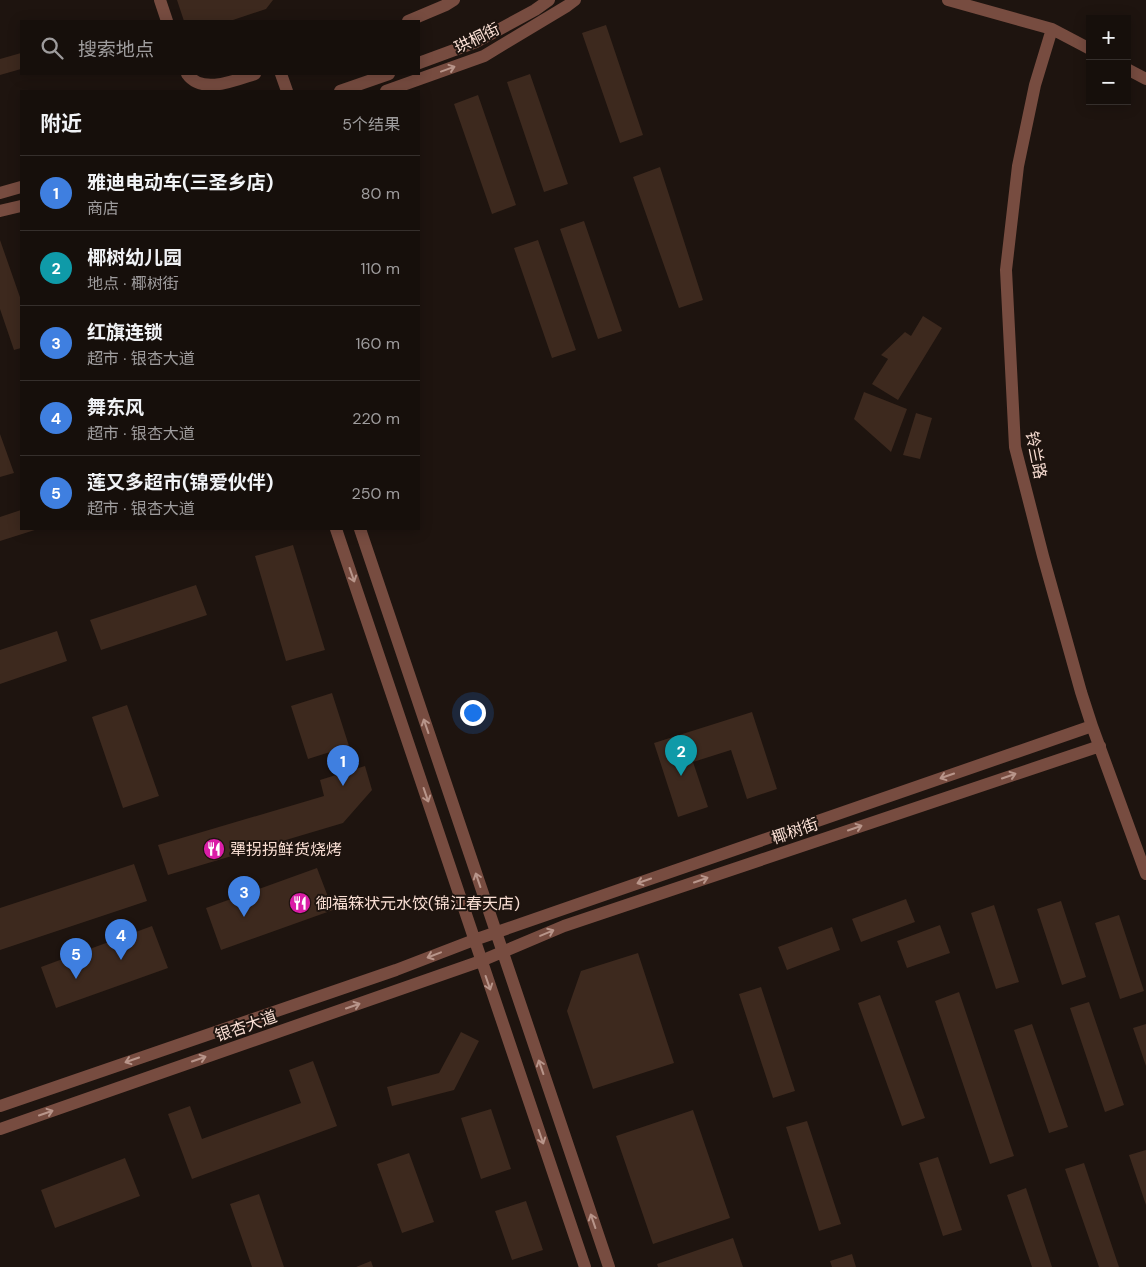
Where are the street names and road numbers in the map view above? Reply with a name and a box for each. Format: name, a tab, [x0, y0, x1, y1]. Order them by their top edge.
street label: 珙桐街	[451, 18, 503, 58]
street label: 铃兰路	[1021, 429, 1051, 481]
street label: 椰树街	[769, 813, 821, 849]
street label: 银杏大道	[212, 1006, 280, 1046]

